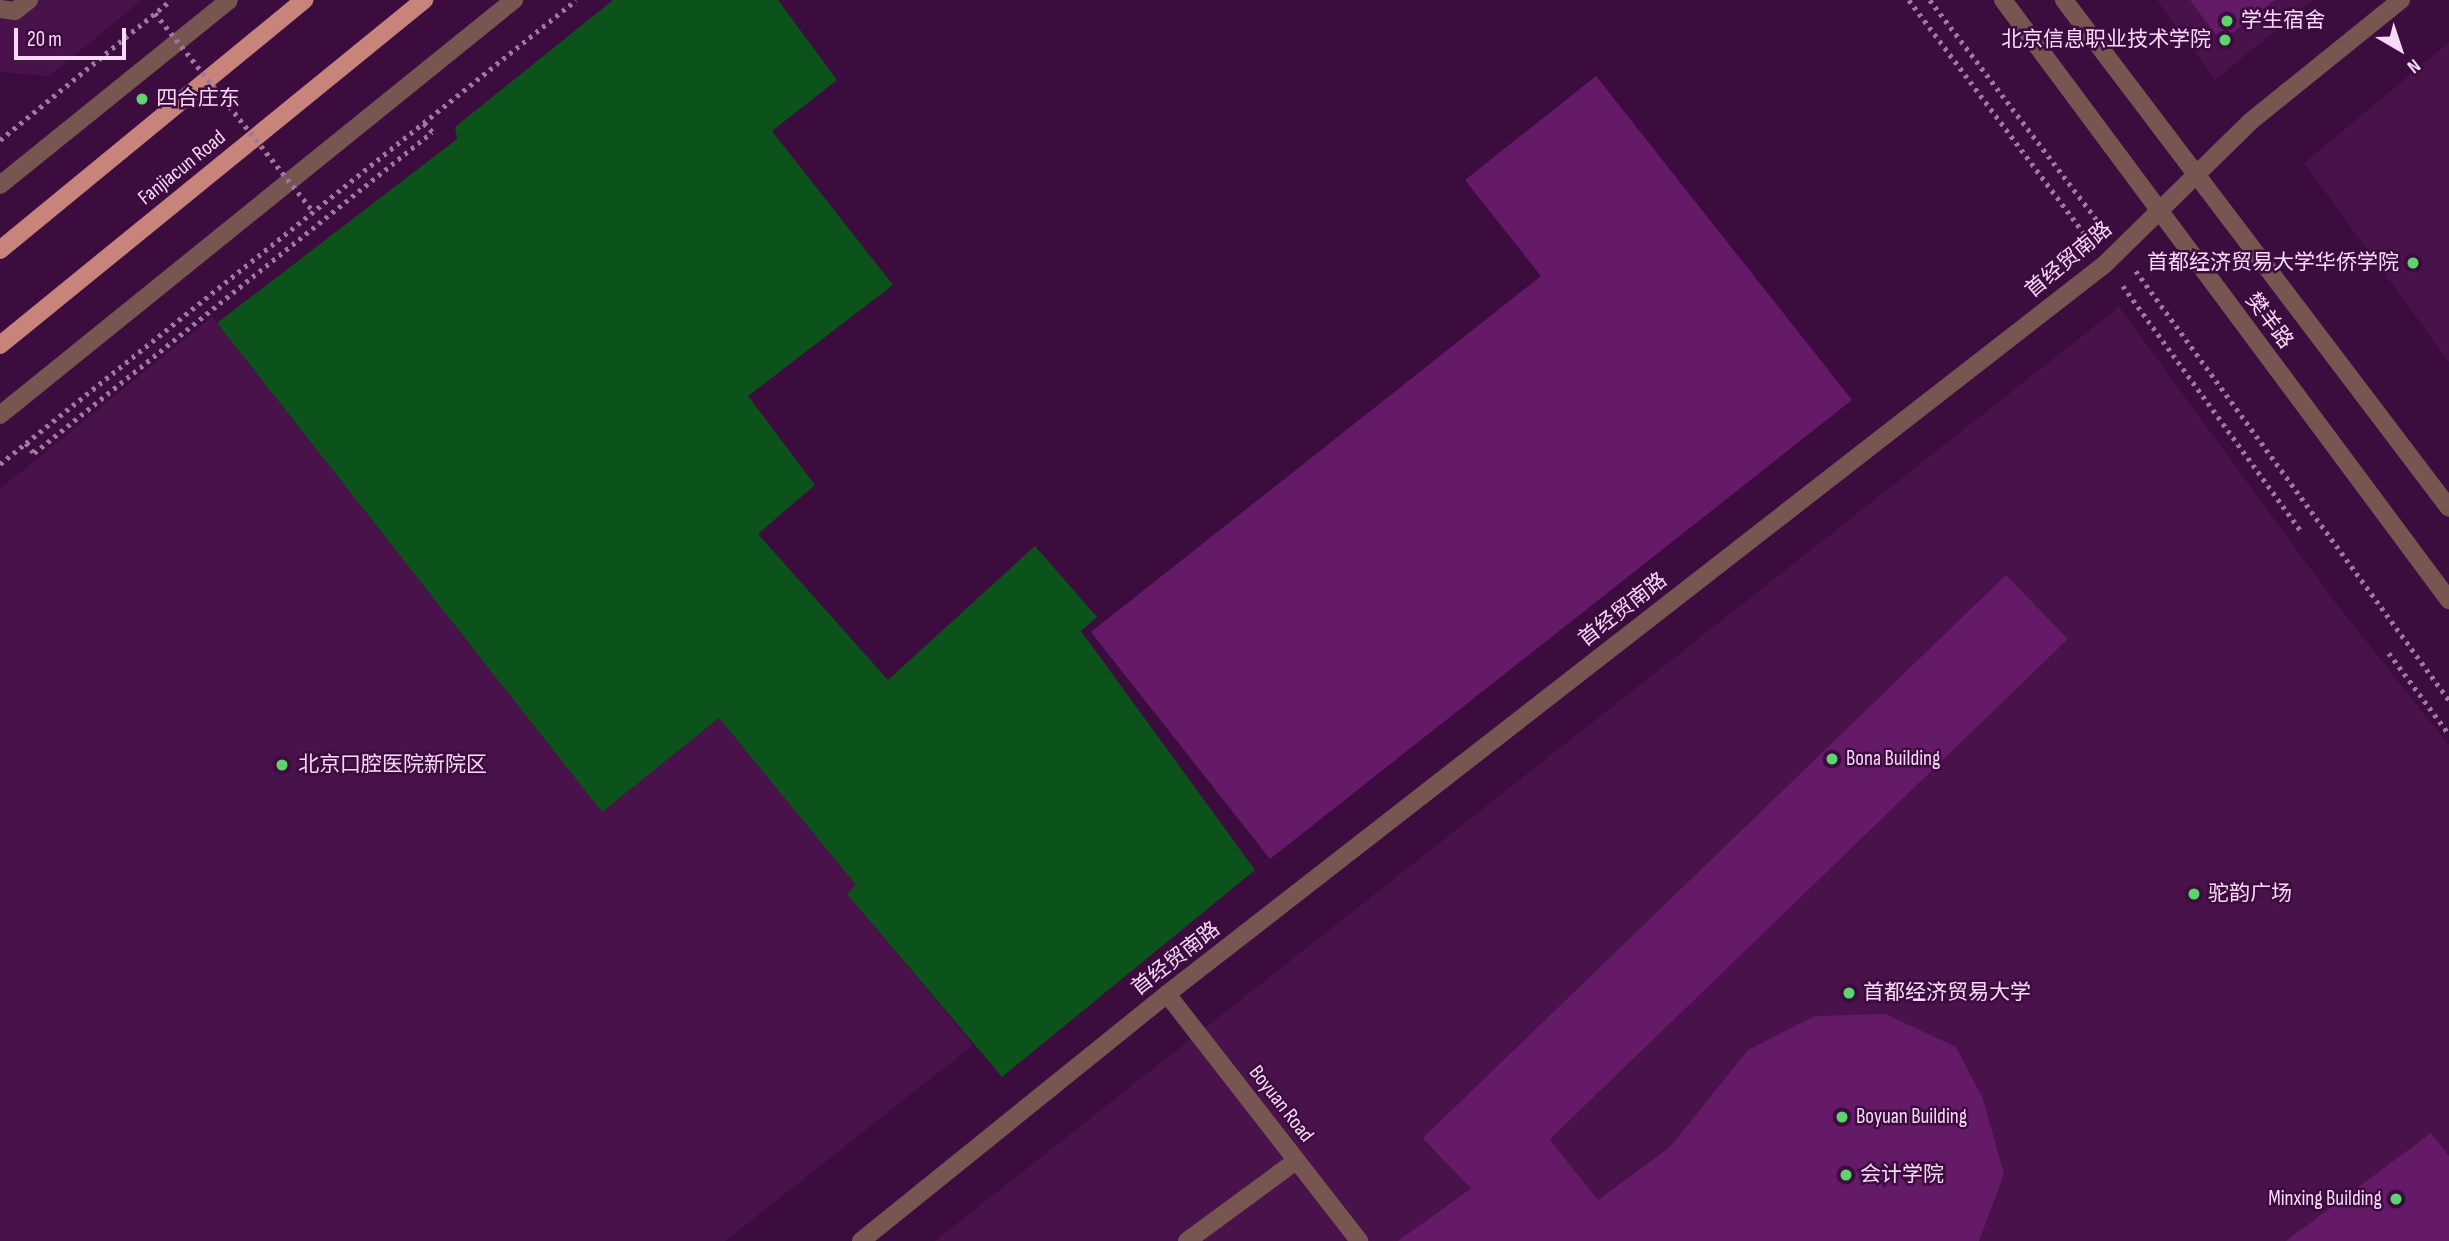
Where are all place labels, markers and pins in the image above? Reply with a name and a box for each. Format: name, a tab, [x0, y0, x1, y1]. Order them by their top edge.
place label: 学生宿舍	[2241, 8, 2325, 34]
marker: 学生宿舍	[2219, 13, 2235, 29]
place label: 北京信息职业技术学院	[2001, 27, 2211, 53]
marker: 北京信息职业技术学院	[2217, 32, 2233, 48]
place label: 四合庄东	[156, 86, 240, 112]
marker: 四合庄东	[134, 91, 150, 107]
place label: 首都经济贸易大学华侨学院	[2147, 250, 2399, 276]
marker: 首都经济贸易大学华侨学院	[2405, 255, 2421, 271]
place label: Bona Building	[1846, 746, 1940, 772]
marker: Bona Building	[1824, 751, 1840, 767]
place label: 北京口腔医院新院区	[298, 752, 487, 778]
marker: 北京口腔医院新院区	[272, 755, 292, 775]
place label: 驼韵广场	[2208, 881, 2292, 907]
marker: 驼韵广场	[2186, 886, 2202, 902]
place label: 首都经济贸易大学	[1863, 980, 2031, 1006]
marker: 首都经济贸易大学	[1841, 985, 1857, 1001]
place label: Boyuan Building	[1856, 1104, 1967, 1130]
marker: Boyuan Building	[1834, 1109, 1850, 1125]
place label: 会计学院	[1860, 1162, 1944, 1188]
marker: 会计学院	[1838, 1167, 1854, 1183]
place label: Minxing Building	[2268, 1186, 2382, 1212]
marker: Minxing Building	[2388, 1191, 2404, 1207]

